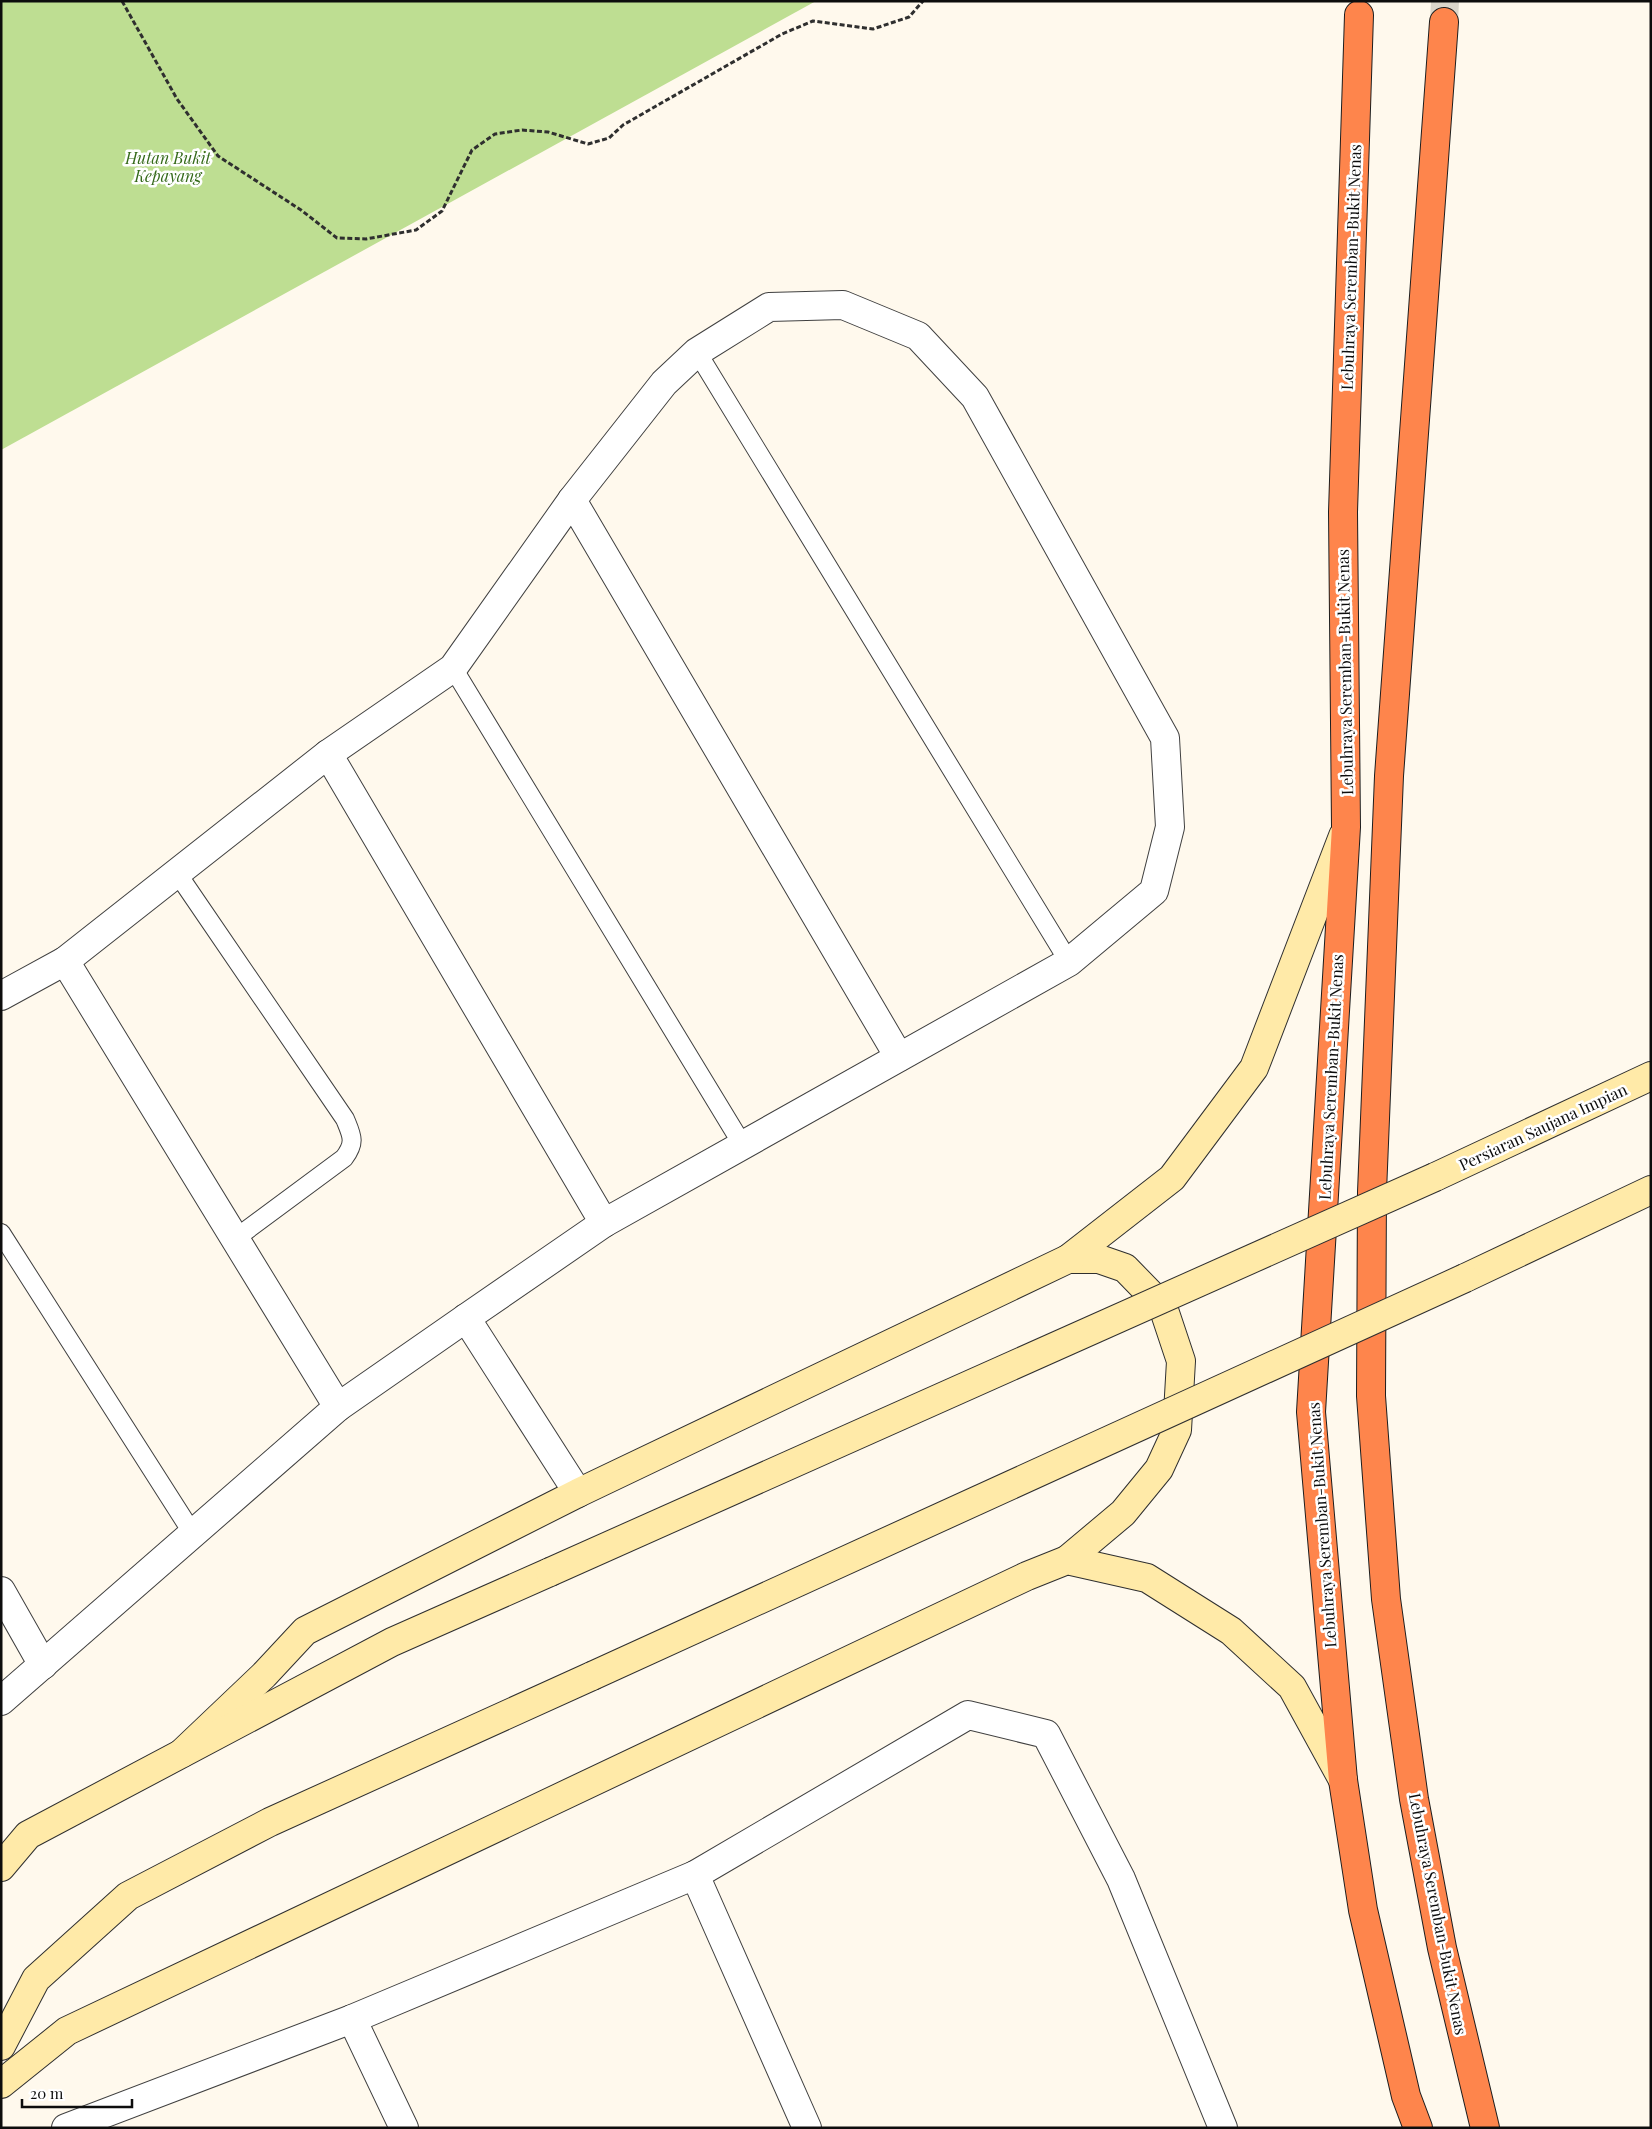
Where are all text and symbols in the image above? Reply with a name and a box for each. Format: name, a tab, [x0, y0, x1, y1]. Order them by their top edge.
street label: Lebuhraya Seremban-Bukit Nenas	[1336, 144, 1365, 390]
park label: Hutan Bukit Kepayang	[124, 147, 211, 186]
street label: Lebuhraya Seremban-Bukit Nenas	[1332, 549, 1357, 795]
street label: Lebuhraya Seremban-Bukit Nenas	[1314, 954, 1347, 1200]
street label: Persiaran Saujana Impian	[1455, 1078, 1631, 1175]
street label: Lebuhraya Seremban-Bukit Nenas	[1302, 1402, 1341, 1648]
street label: Lebuhraya Seremban-Bukit Nenas	[1405, 1791, 1472, 2037]
scale bar	[22, 2076, 132, 2108]
text: 20 m	[30, 2083, 64, 2103]

